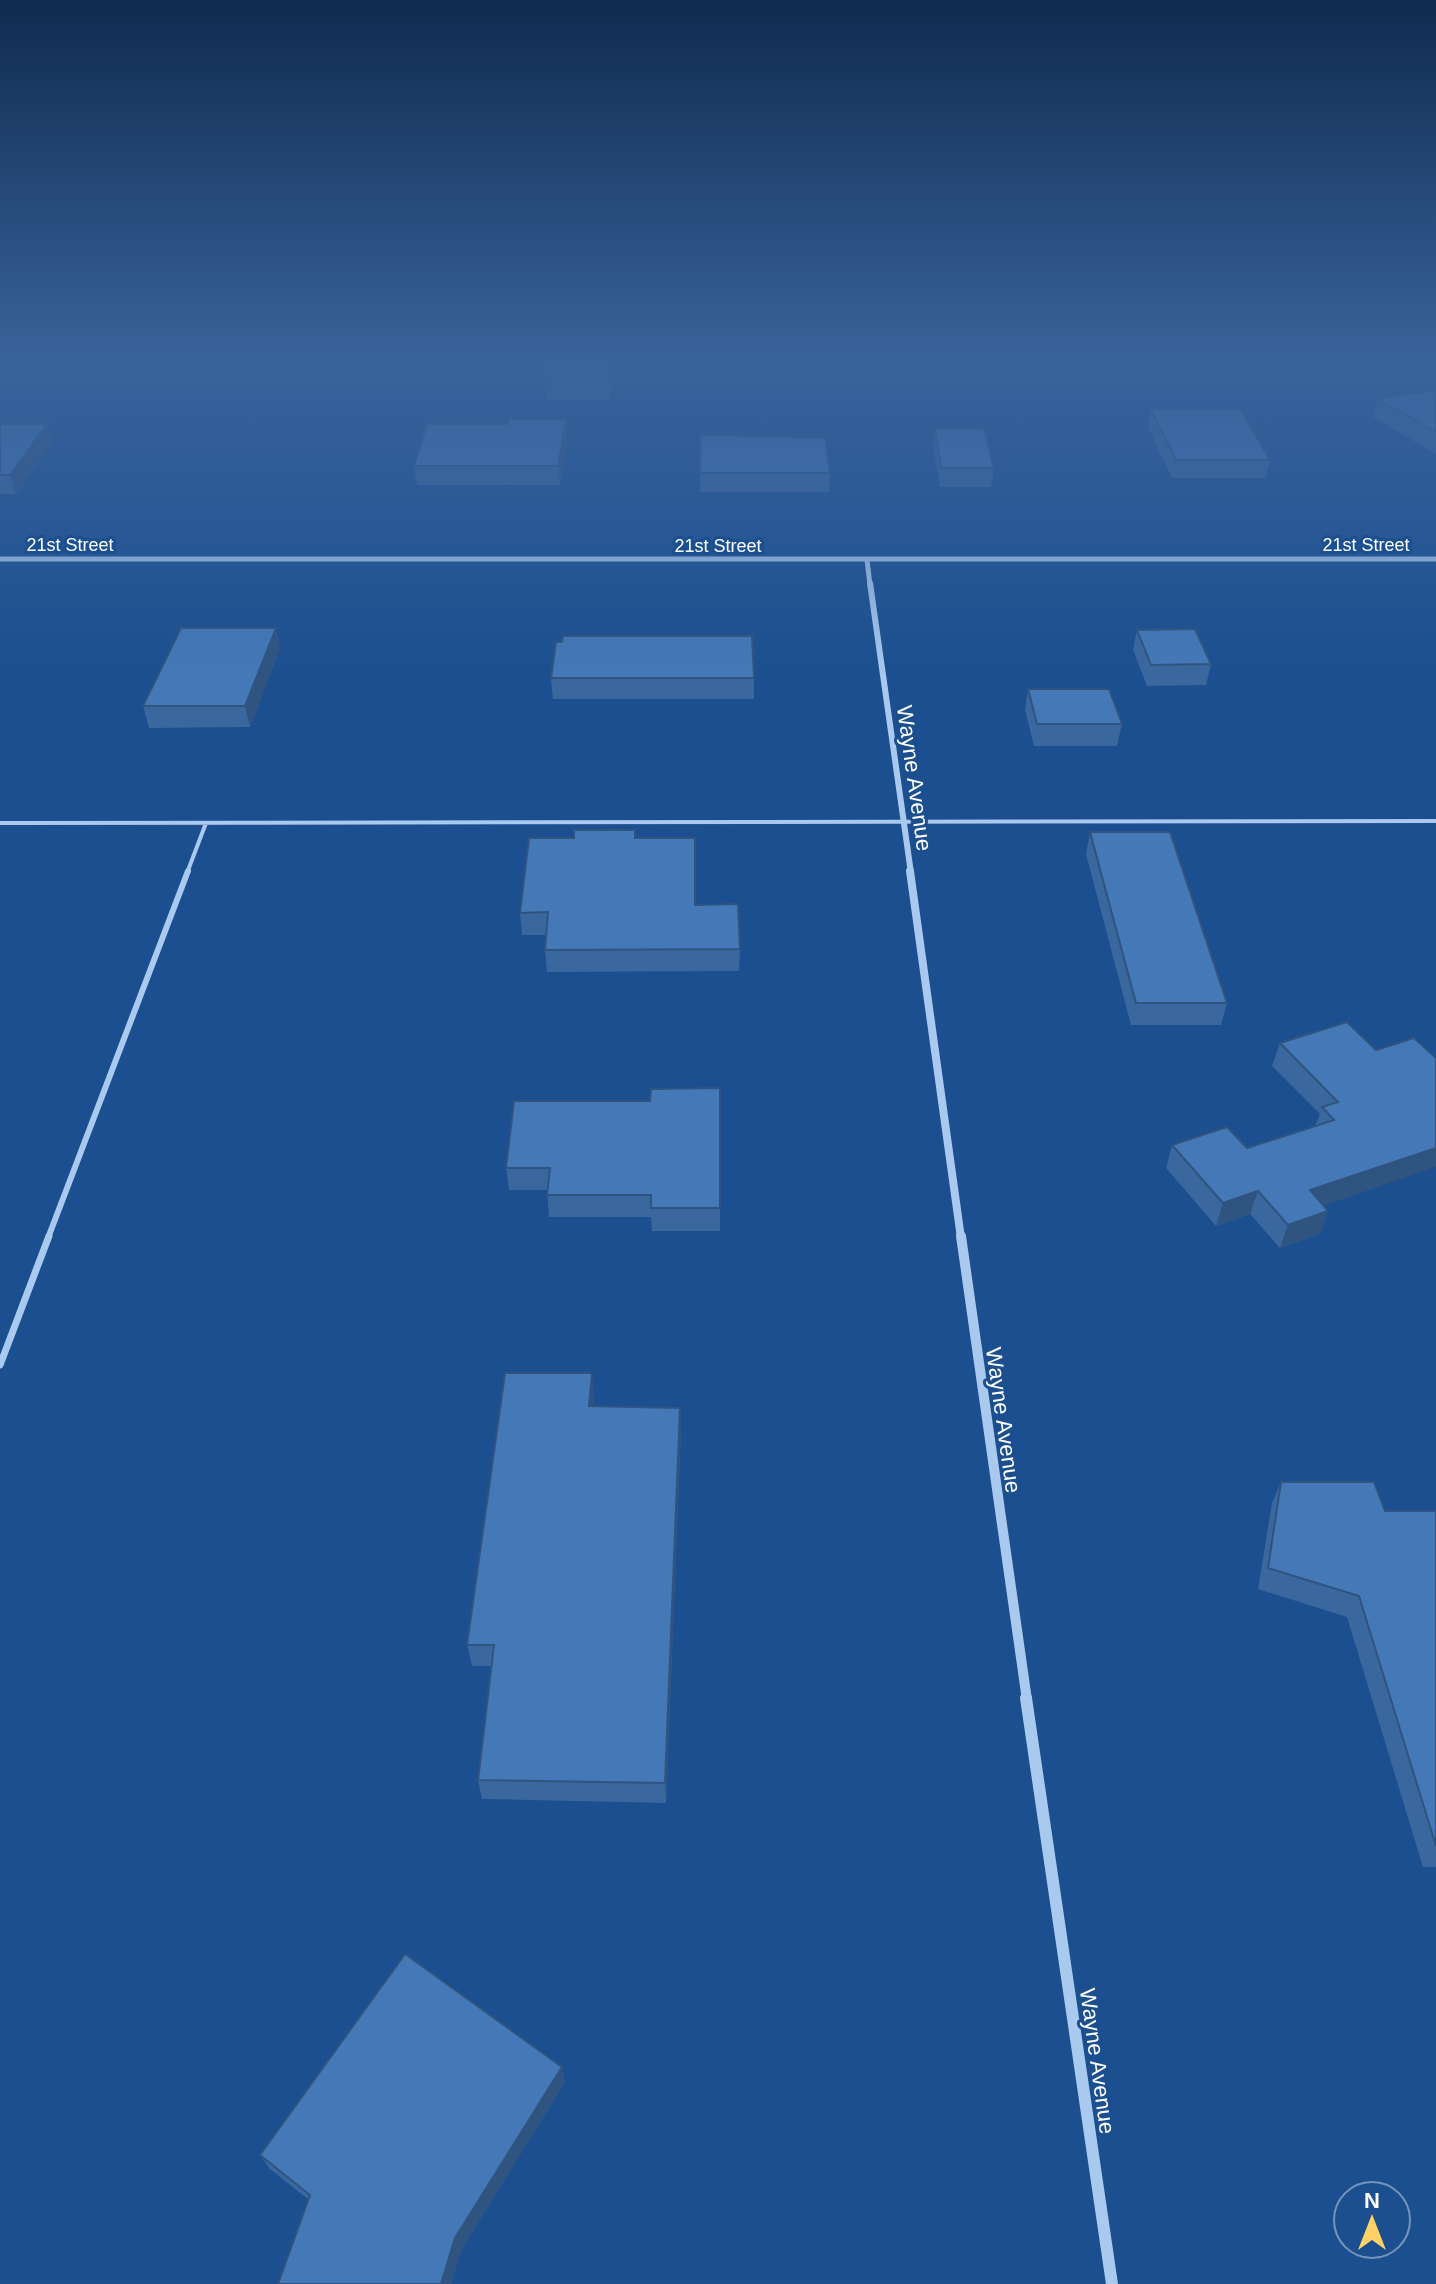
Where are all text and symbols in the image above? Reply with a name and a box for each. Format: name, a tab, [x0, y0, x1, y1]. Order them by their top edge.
street label: 21st Street	[26, 535, 114, 555]
street label: 21st Street	[1322, 535, 1410, 555]
street label: 21st Street	[674, 536, 762, 556]
street label: Wayne Avenue	[892, 704, 937, 852]
street label: Wayne Avenue	[981, 1346, 1026, 1494]
street label: Wayne Avenue	[1075, 1987, 1120, 2135]
north arrow	[1332, 2180, 1412, 2260]
text: N	[1364, 2188, 1380, 2213]

